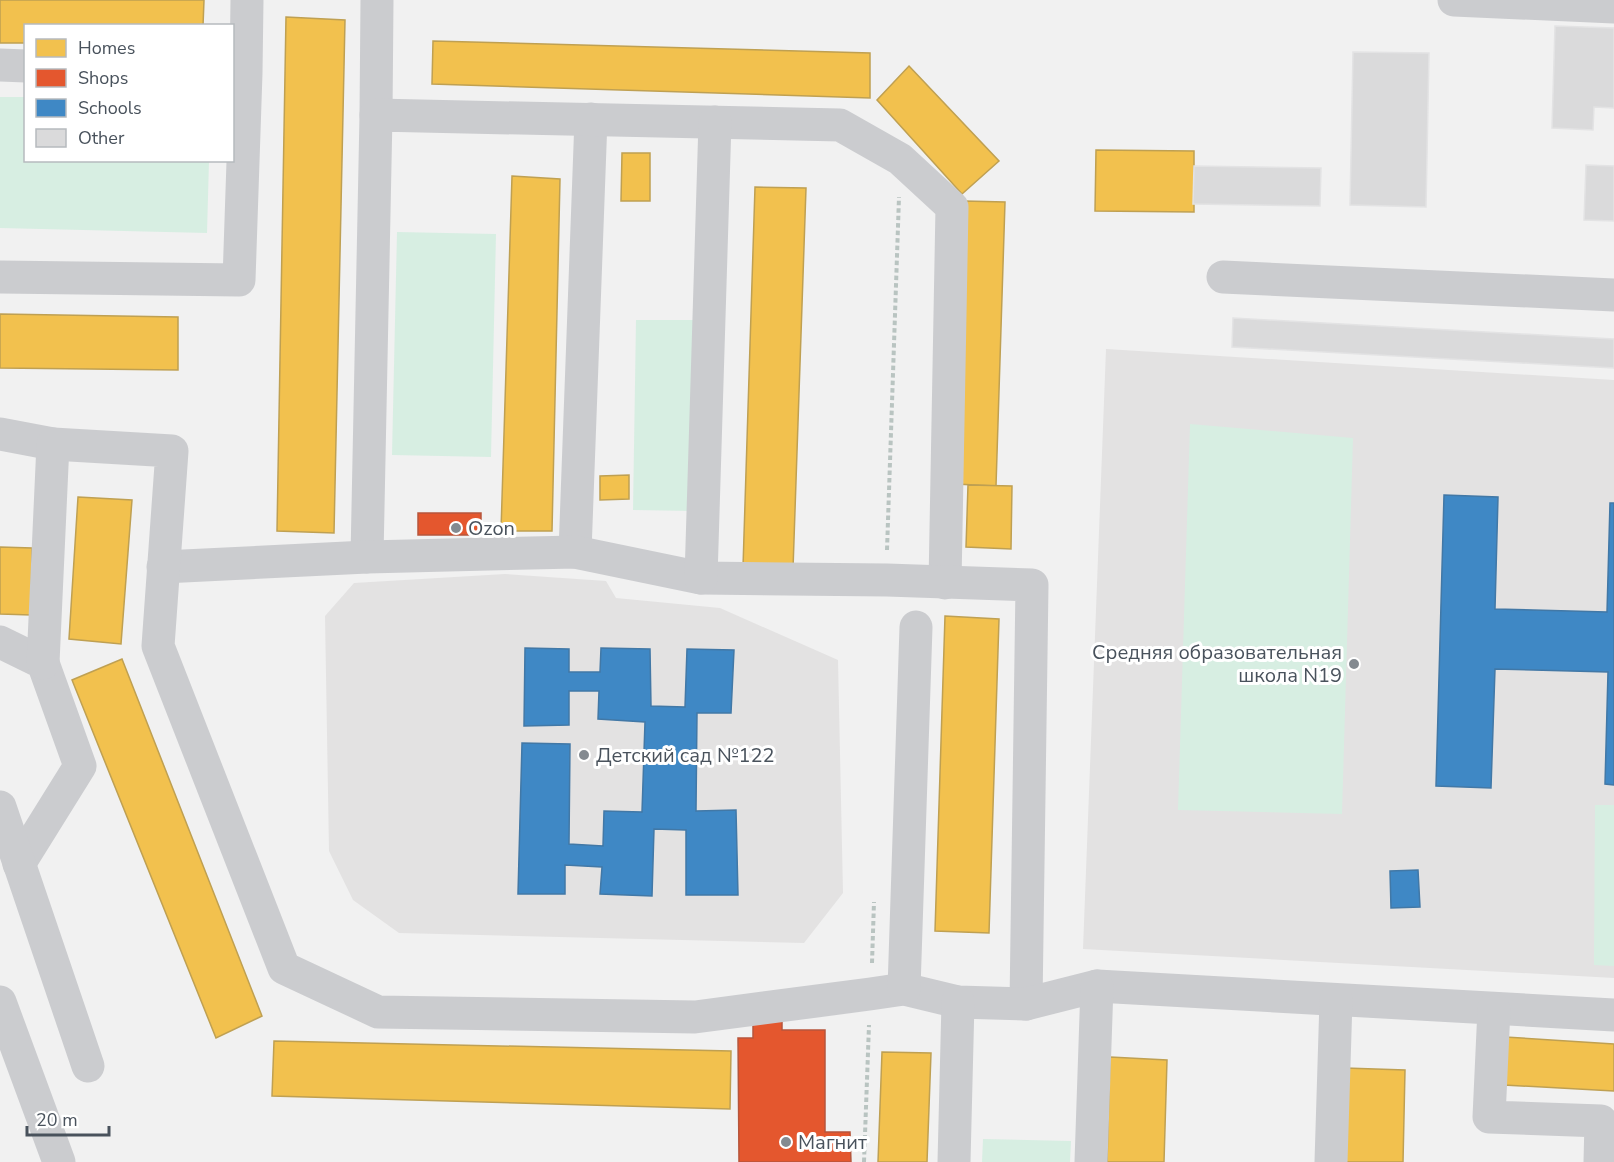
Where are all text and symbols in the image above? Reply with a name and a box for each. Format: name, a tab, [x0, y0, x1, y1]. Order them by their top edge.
legend	[24, 24, 234, 162]
text: Homes	[78, 36, 135, 60]
text: Shops	[78, 66, 128, 90]
text: Schools	[78, 96, 142, 120]
text: Other	[78, 126, 125, 150]
place label: Ozon	[468, 515, 515, 542]
marker: Ozon	[449, 521, 463, 535]
place label: Средняя образовательная школа N19	[1092, 639, 1342, 689]
marker: Средняя образовательная школа N19	[1347, 657, 1361, 671]
place label: Детский сад №122	[596, 742, 775, 769]
marker: Детский сад №122	[577, 748, 591, 762]
scale bar	[27, 1099, 110, 1137]
text: 20 m	[36, 1108, 78, 1132]
place label: Магнит	[798, 1129, 867, 1156]
marker: Магнит	[779, 1135, 793, 1149]

